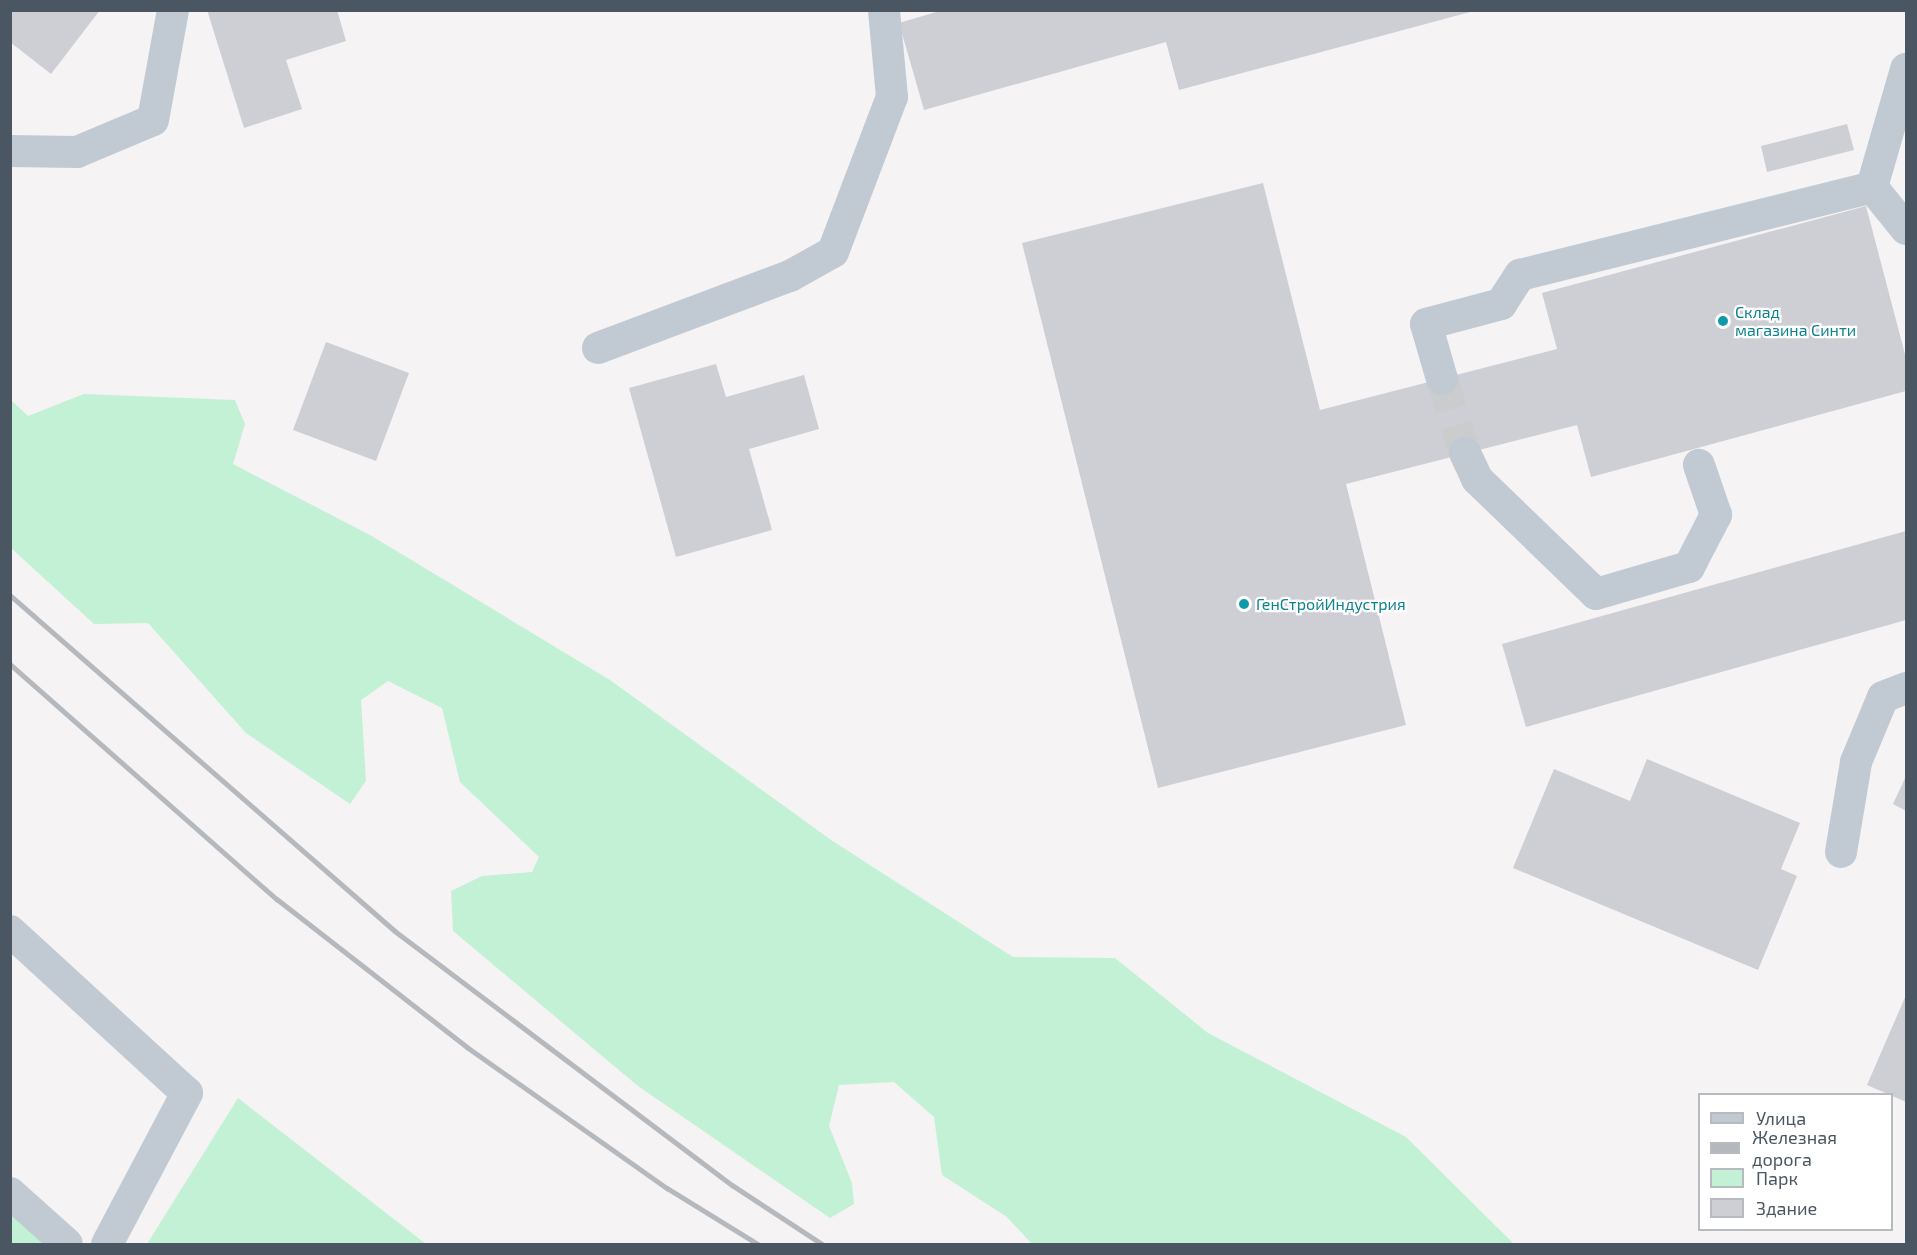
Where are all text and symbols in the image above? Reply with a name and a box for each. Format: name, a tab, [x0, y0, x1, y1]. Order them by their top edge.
place label: Склад магазина Синти	[1735, 302, 1856, 340]
marker: Склад магазина Синти	[1716, 314, 1730, 328]
place label: ГенСтройИндустрия	[1256, 594, 1406, 614]
marker: ГенСтройИндустрия	[1237, 597, 1251, 611]
legend	[1698, 1093, 1893, 1231]
text: Улица	[1756, 1107, 1806, 1129]
text: Железная дорога	[1752, 1126, 1837, 1170]
text: Парк	[1756, 1167, 1798, 1189]
text: Здание	[1756, 1197, 1817, 1219]

